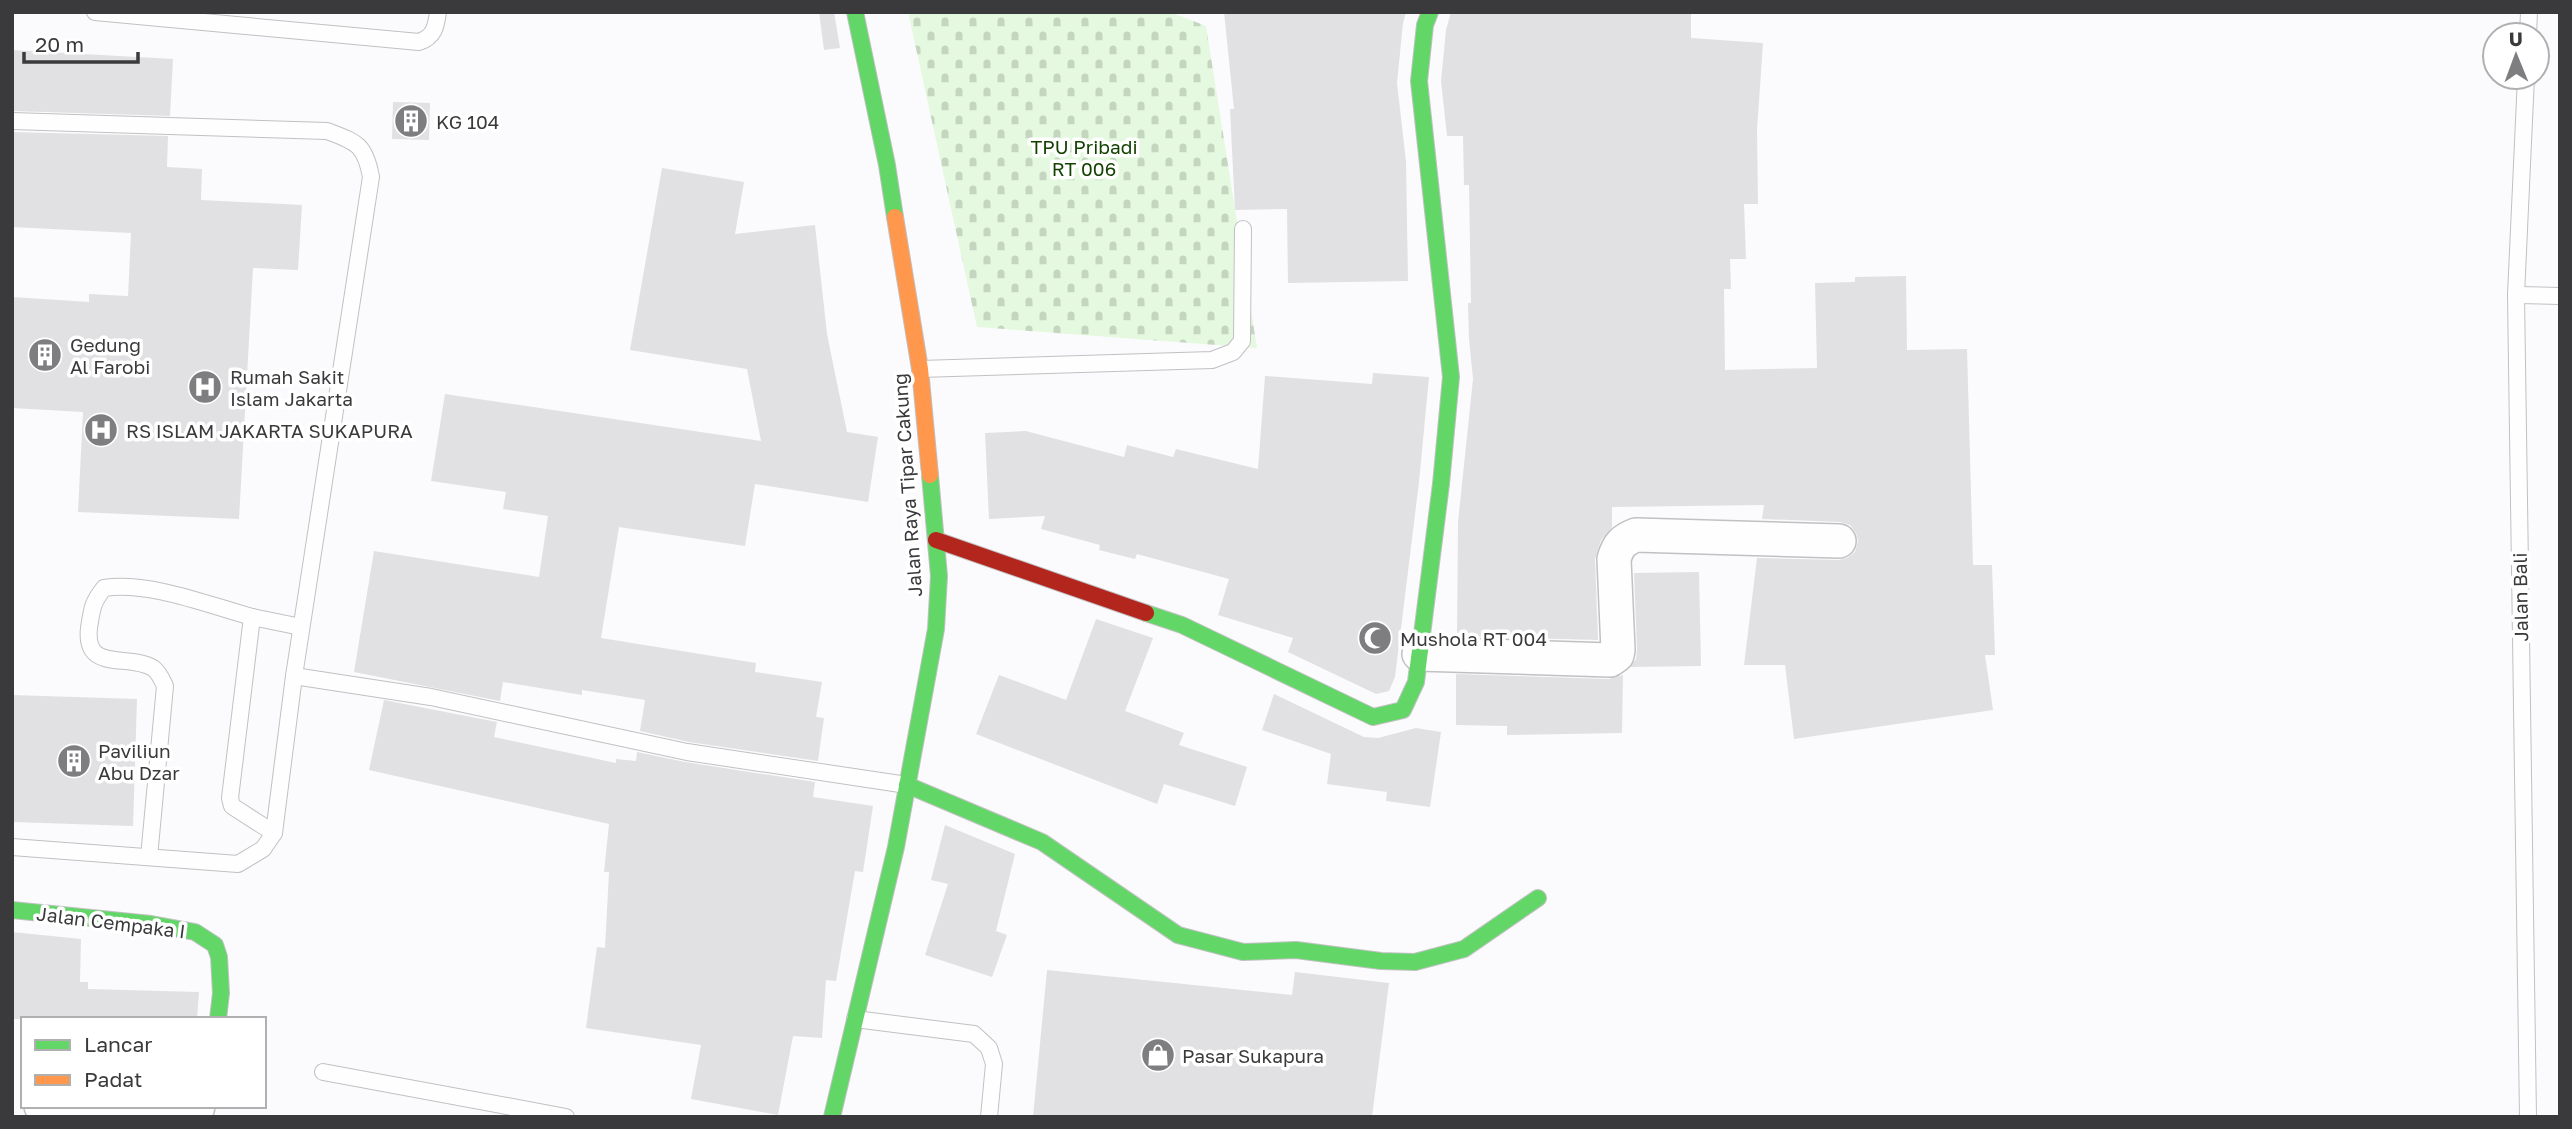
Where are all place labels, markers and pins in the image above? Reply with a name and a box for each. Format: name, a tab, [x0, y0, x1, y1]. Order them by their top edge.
building icon: KG 104	[392, 102, 430, 140]
place label: KG 104	[436, 110, 499, 133]
place label: Gedung Al Farobi	[70, 333, 150, 378]
building icon: Gedung Al Farobi	[26, 336, 64, 374]
place label: Rumah Sakit Islam Jakarta	[230, 365, 353, 410]
hospital icon: Rumah Sakit Islam Jakarta	[186, 368, 224, 406]
hospital icon: RS ISLAM JAKARTA SUKAPURA	[82, 411, 120, 449]
place label: RS ISLAM JAKARTA SUKAPURA	[126, 419, 413, 442]
mosque icon: Mushola RT 004	[1356, 619, 1394, 657]
place label: Mushola RT 004	[1400, 627, 1547, 650]
place label: Paviliun Abu Dzar	[98, 739, 180, 784]
building icon: Paviliun Abu Dzar	[55, 742, 93, 780]
shop icon: Pasar Sukapura	[1139, 1036, 1177, 1074]
place label: Pasar Sukapura	[1182, 1044, 1324, 1067]

